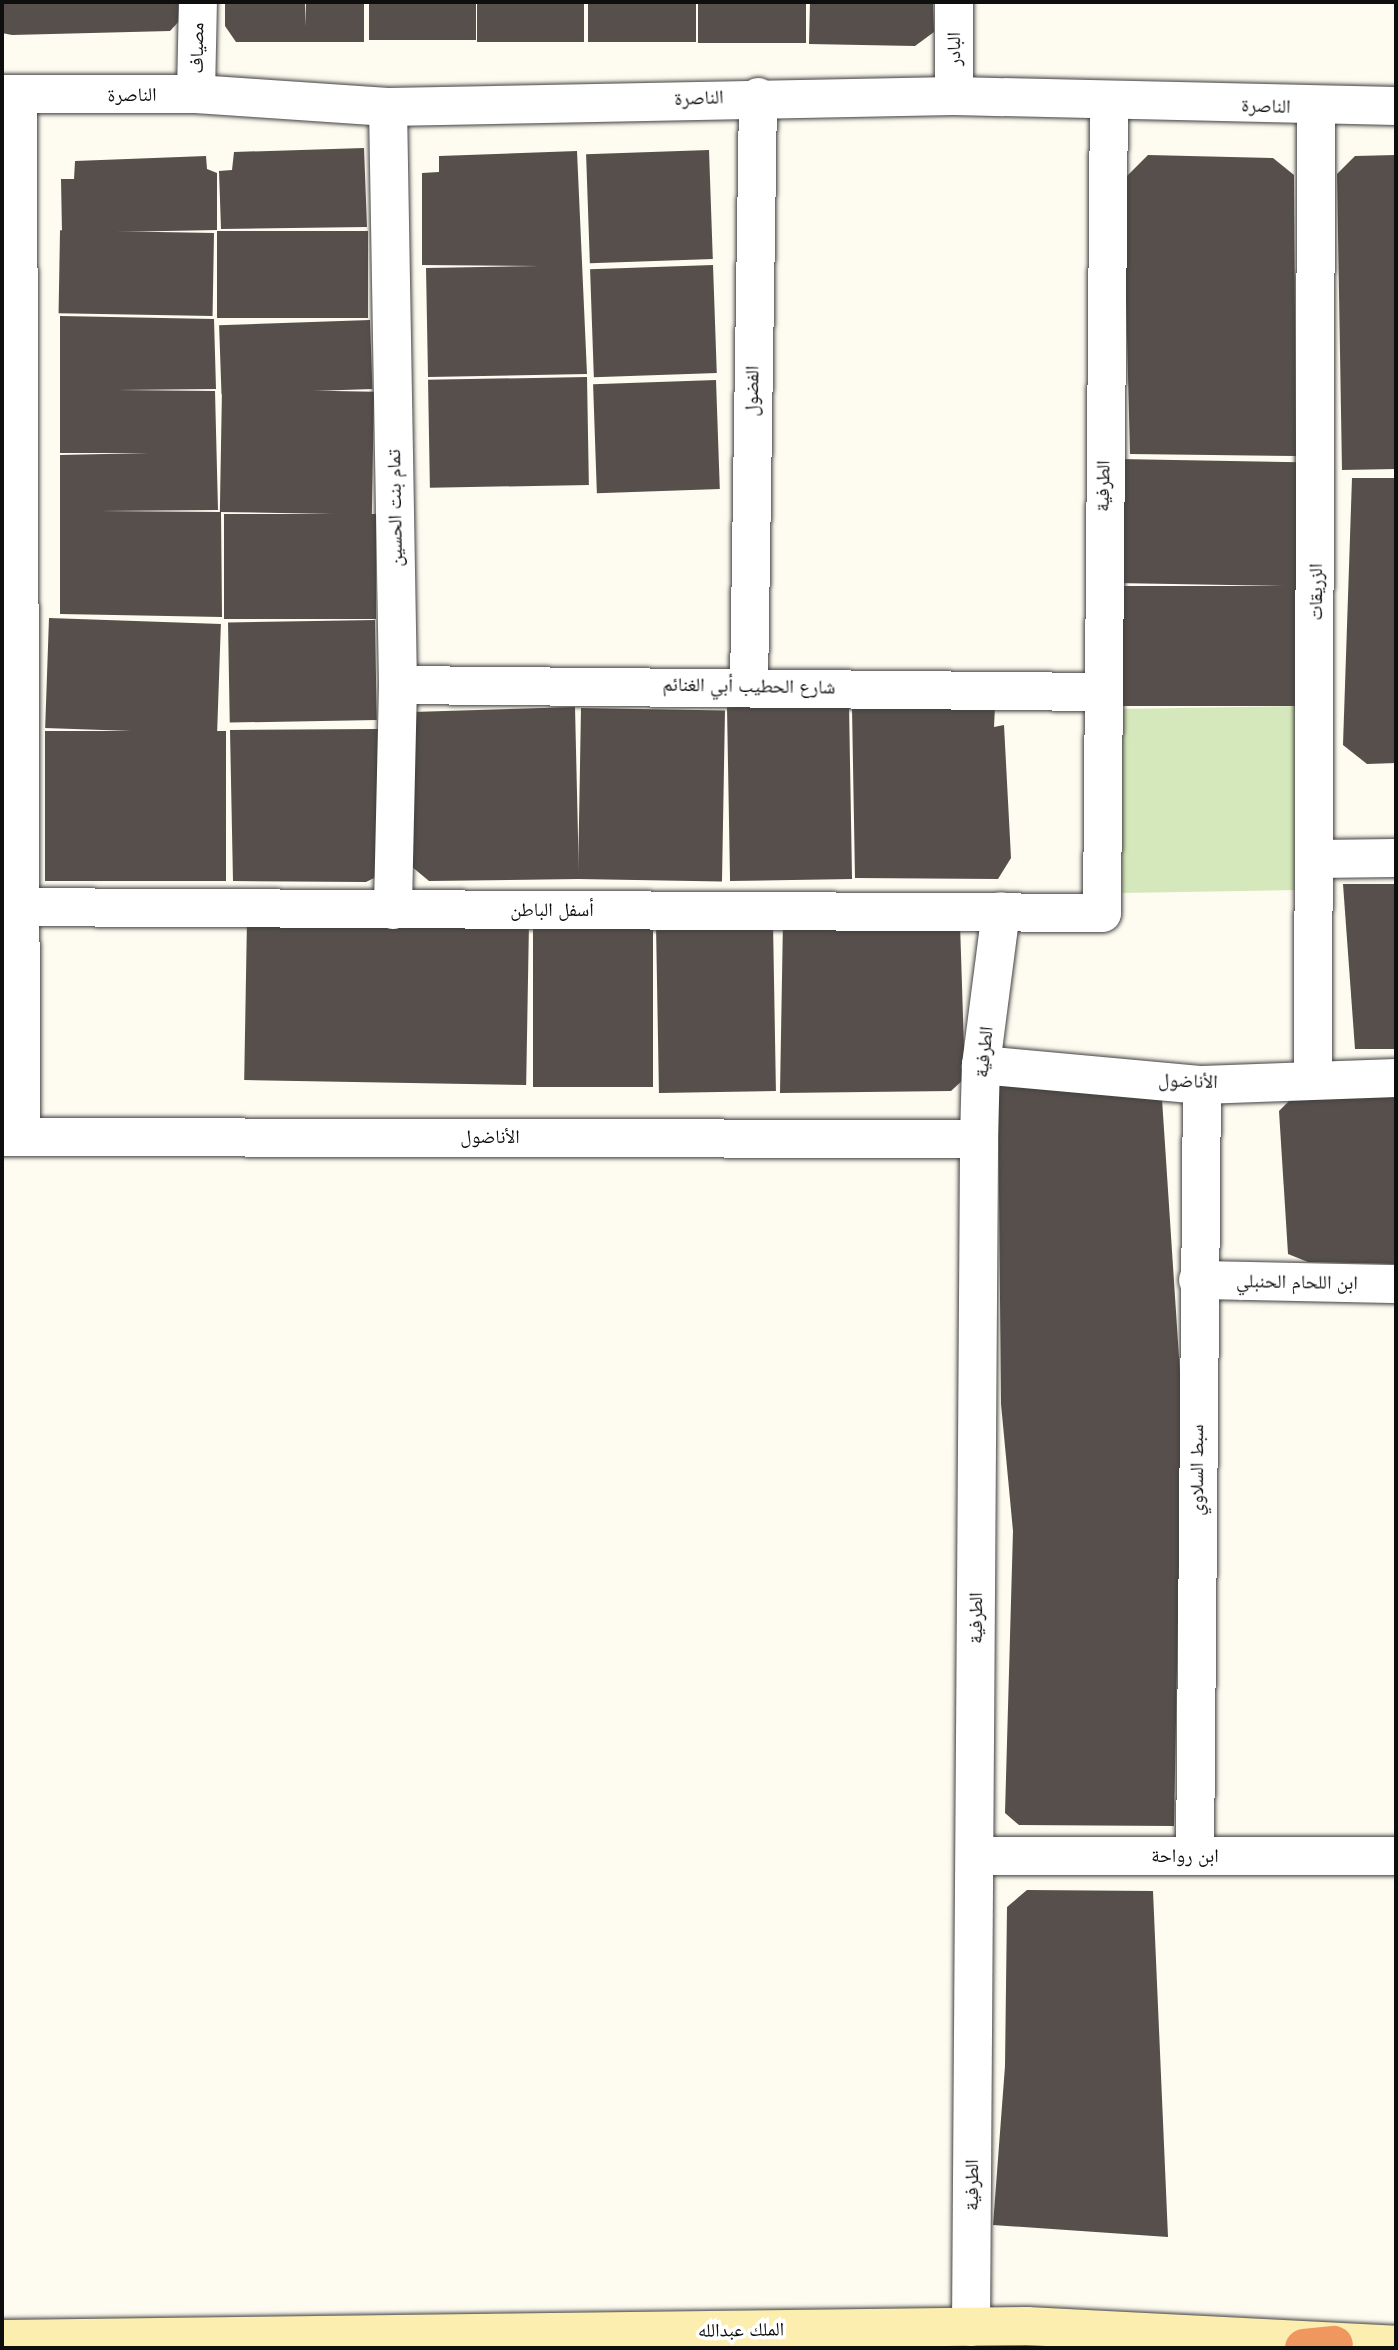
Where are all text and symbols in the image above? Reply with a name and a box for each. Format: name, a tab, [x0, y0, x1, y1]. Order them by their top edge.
street label: مصياف	[185, 22, 209, 74]
street label: البادر	[943, 32, 965, 66]
street label: الناصرة	[107, 83, 157, 107]
street label: الناصرة	[674, 86, 724, 110]
street label: الناصرة	[1241, 94, 1291, 118]
street label: الفضول	[740, 365, 764, 417]
street label: تمام بنت الحسين	[383, 449, 407, 567]
street label: الطرفية	[1091, 460, 1115, 512]
street label: الزريقات	[1305, 564, 1327, 620]
street label: شارع الحطيب أبي الغنائم	[662, 673, 836, 699]
street label: أسفل الباطن	[510, 899, 594, 921]
street label: الطرفية	[970, 1025, 998, 1079]
street label: الأناضول	[1158, 1069, 1218, 1093]
street label: الأناضول	[460, 1126, 520, 1148]
street label: ابن اللحام الحنبلي	[1236, 1270, 1358, 1294]
street label: سبط السلاوي	[1186, 1424, 1208, 1516]
street label: الطرفية	[965, 1592, 987, 1644]
street label: ابن رواحة	[1151, 1845, 1219, 1867]
street label: الطرفية	[961, 2159, 983, 2211]
street label: الملك عبدالله	[698, 2318, 784, 2342]

